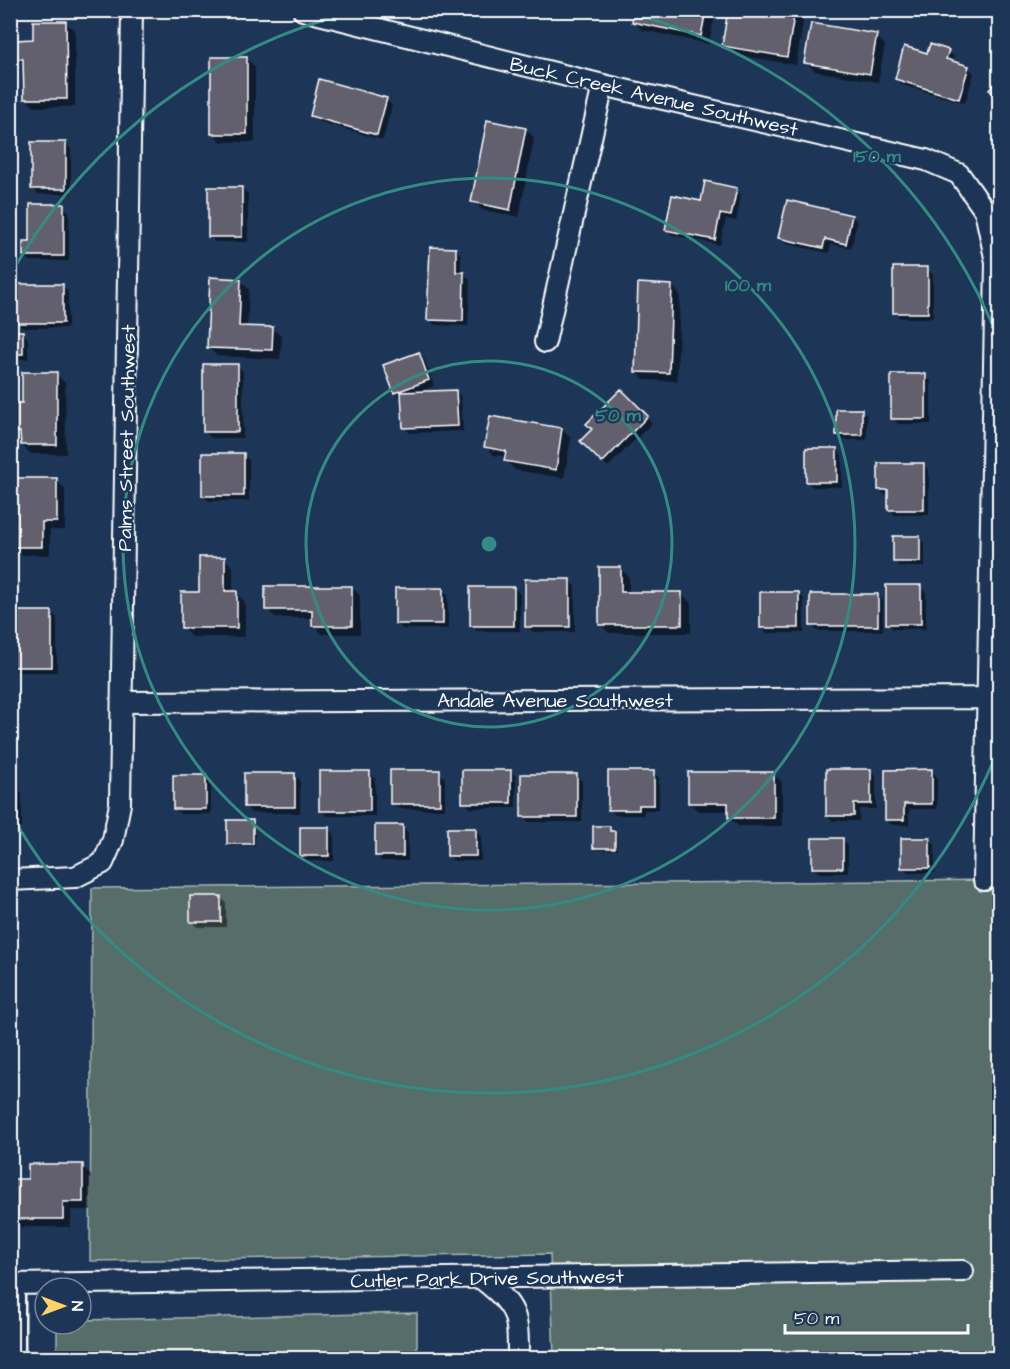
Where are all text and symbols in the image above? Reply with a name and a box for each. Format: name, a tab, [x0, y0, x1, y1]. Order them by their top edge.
street label: Buck Creek Avenue Southwest	[507, 50, 801, 144]
text: 150 m	[853, 144, 902, 169]
text: 100 m	[725, 273, 772, 298]
street label: Palms Street Southwest	[111, 324, 143, 552]
text: 50 m	[595, 403, 642, 428]
centre of rings	[479, 534, 499, 554]
street label: Andale Avenue Southwest	[437, 687, 673, 715]
street label: Cutler Park Drive Southwest	[350, 1263, 624, 1295]
north arrow	[33, 1276, 93, 1336]
scale bar	[785, 1297, 968, 1335]
text: N	[66, 1301, 88, 1311]
text: 50 m	[794, 1306, 839, 1331]

